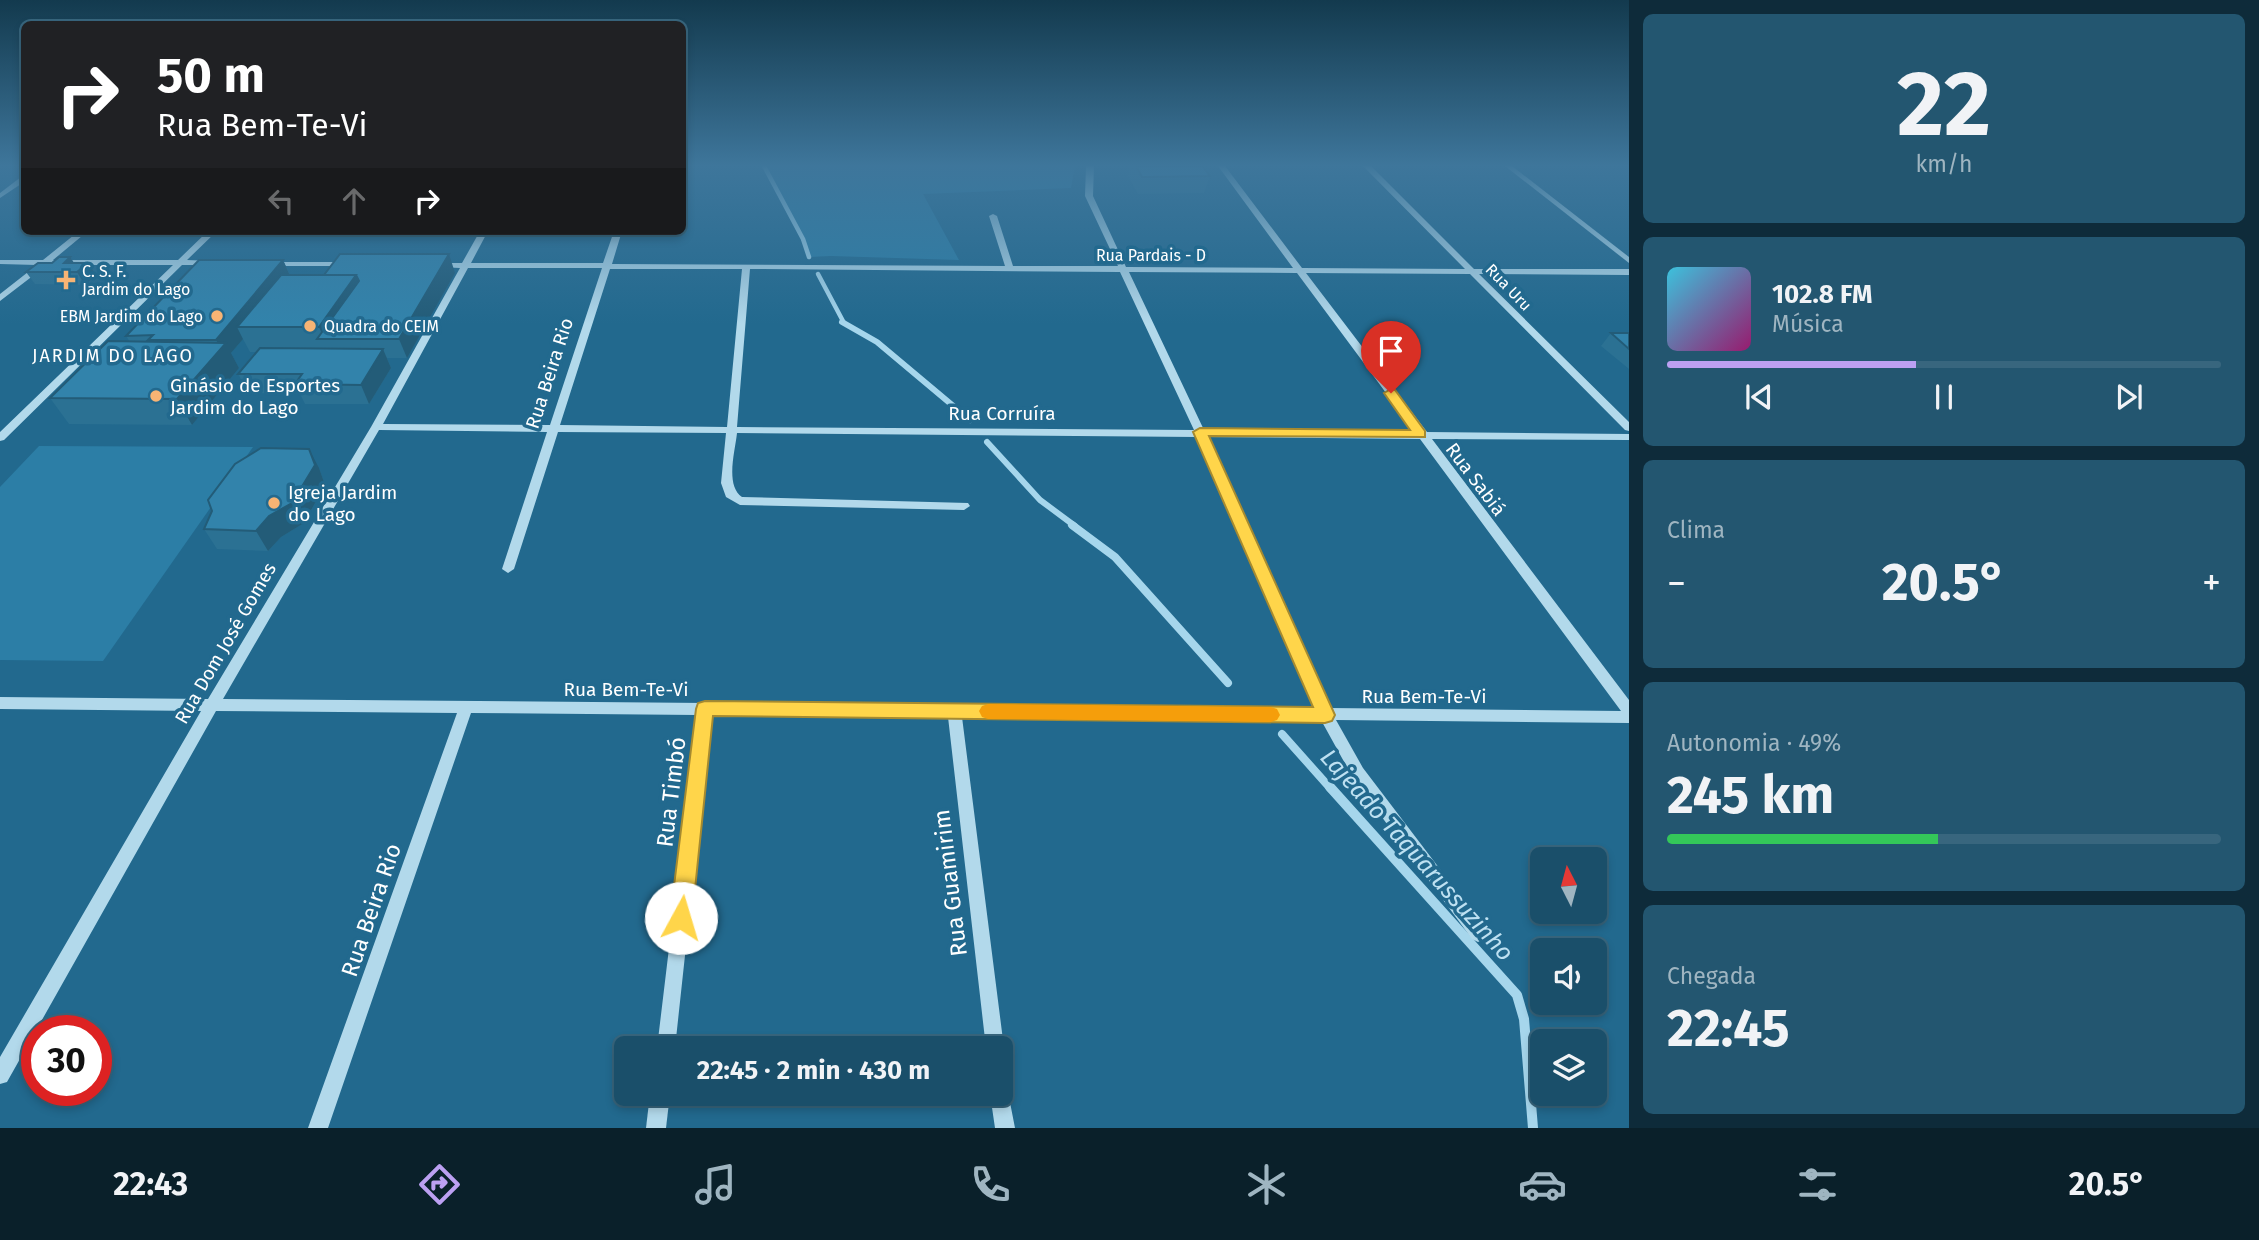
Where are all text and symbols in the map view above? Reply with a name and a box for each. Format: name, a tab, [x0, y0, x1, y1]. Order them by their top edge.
text: 50 m	[157, 46, 265, 105]
icon: right	[42, 49, 133, 140]
text: 22	[1897, 50, 1991, 159]
text: Rua Bem-Te-Vi	[157, 106, 368, 144]
text: km/h	[1916, 150, 1972, 178]
icon: left	[262, 182, 300, 220]
icon: ahead	[335, 182, 373, 220]
icon: right	[408, 182, 446, 220]
street label: Rua Pardais - D	[1096, 246, 1206, 265]
street label: Rua Uru	[1482, 260, 1536, 315]
place label: C. S. F. Jardim do Lago	[82, 262, 190, 299]
marker: C. S. F. Jardim do Lago	[56, 270, 76, 290]
text: 102.8 FM	[1772, 279, 1872, 310]
place label: EBM Jardim do Lago	[60, 307, 203, 326]
marker: EBM Jardim do Lago	[209, 308, 225, 324]
text: Música	[1772, 310, 1844, 338]
street label: Rua Beira Rio	[521, 315, 578, 431]
place label: Quadra do CEIM	[324, 317, 439, 336]
marker: Quadra do CEIM	[302, 318, 318, 334]
pin	[1361, 321, 1421, 393]
icon: arrive	[1372, 332, 1410, 370]
district label: JARDIM DO LAGO	[32, 345, 194, 367]
place label: Ginásio de Esportes Jardim do Lago	[170, 374, 340, 419]
icon: previous	[1740, 378, 1778, 416]
icon: pause	[1925, 378, 1963, 416]
icon: next	[2110, 378, 2148, 416]
marker: Ginásio de Esportes Jardim do Lago	[148, 388, 164, 404]
street label: Rua Corruíra	[948, 402, 1056, 425]
street label: Rua Sabiá	[1441, 438, 1511, 520]
place label: Igreja Jardim do Lago	[288, 481, 397, 526]
marker: Igreja Jardim do Lago	[266, 495, 282, 511]
text: Clima	[1667, 516, 1725, 544]
text: 20.5°	[1882, 551, 2006, 614]
street label: Rua Dom José Gomes	[170, 558, 281, 728]
text: −	[1667, 560, 1686, 606]
text: +	[2202, 560, 2221, 606]
street label: Rua Bem-Te-Vi	[563, 678, 689, 701]
street label: Rua Bem-Te-Vi	[1361, 685, 1487, 708]
text: Autonomia · 49%	[1667, 729, 1841, 757]
street label: Rua Timbó	[650, 735, 692, 849]
water label: Lajeado Taquarussuzinho	[1315, 743, 1519, 967]
text: 245 km	[1667, 764, 1834, 827]
street label: Rua Guamirim	[927, 808, 973, 958]
street label: Rua Beira Rio	[335, 840, 407, 980]
north arrow	[1530, 847, 1606, 924]
map controls	[1530, 847, 1607, 1106]
position arrow	[644, 881, 718, 955]
button: sound	[1530, 938, 1607, 1015]
text: Chegada	[1667, 962, 1756, 990]
text: 22:45	[1667, 997, 1790, 1060]
speed limit sign: 30	[21, 1015, 112, 1106]
button: layers	[1530, 1029, 1607, 1106]
text: 22:45 · 2 min · 430 m	[697, 1055, 930, 1086]
icon: directions	[415, 1160, 464, 1209]
icon: music	[691, 1160, 740, 1209]
icon: phone	[966, 1160, 1015, 1209]
icon: climate	[1242, 1160, 1291, 1209]
icon: car	[1518, 1160, 1567, 1209]
icon: filters	[1793, 1160, 1842, 1209]
text: 22:43	[113, 1165, 188, 1203]
text: 20.5°	[2069, 1165, 2146, 1203]

